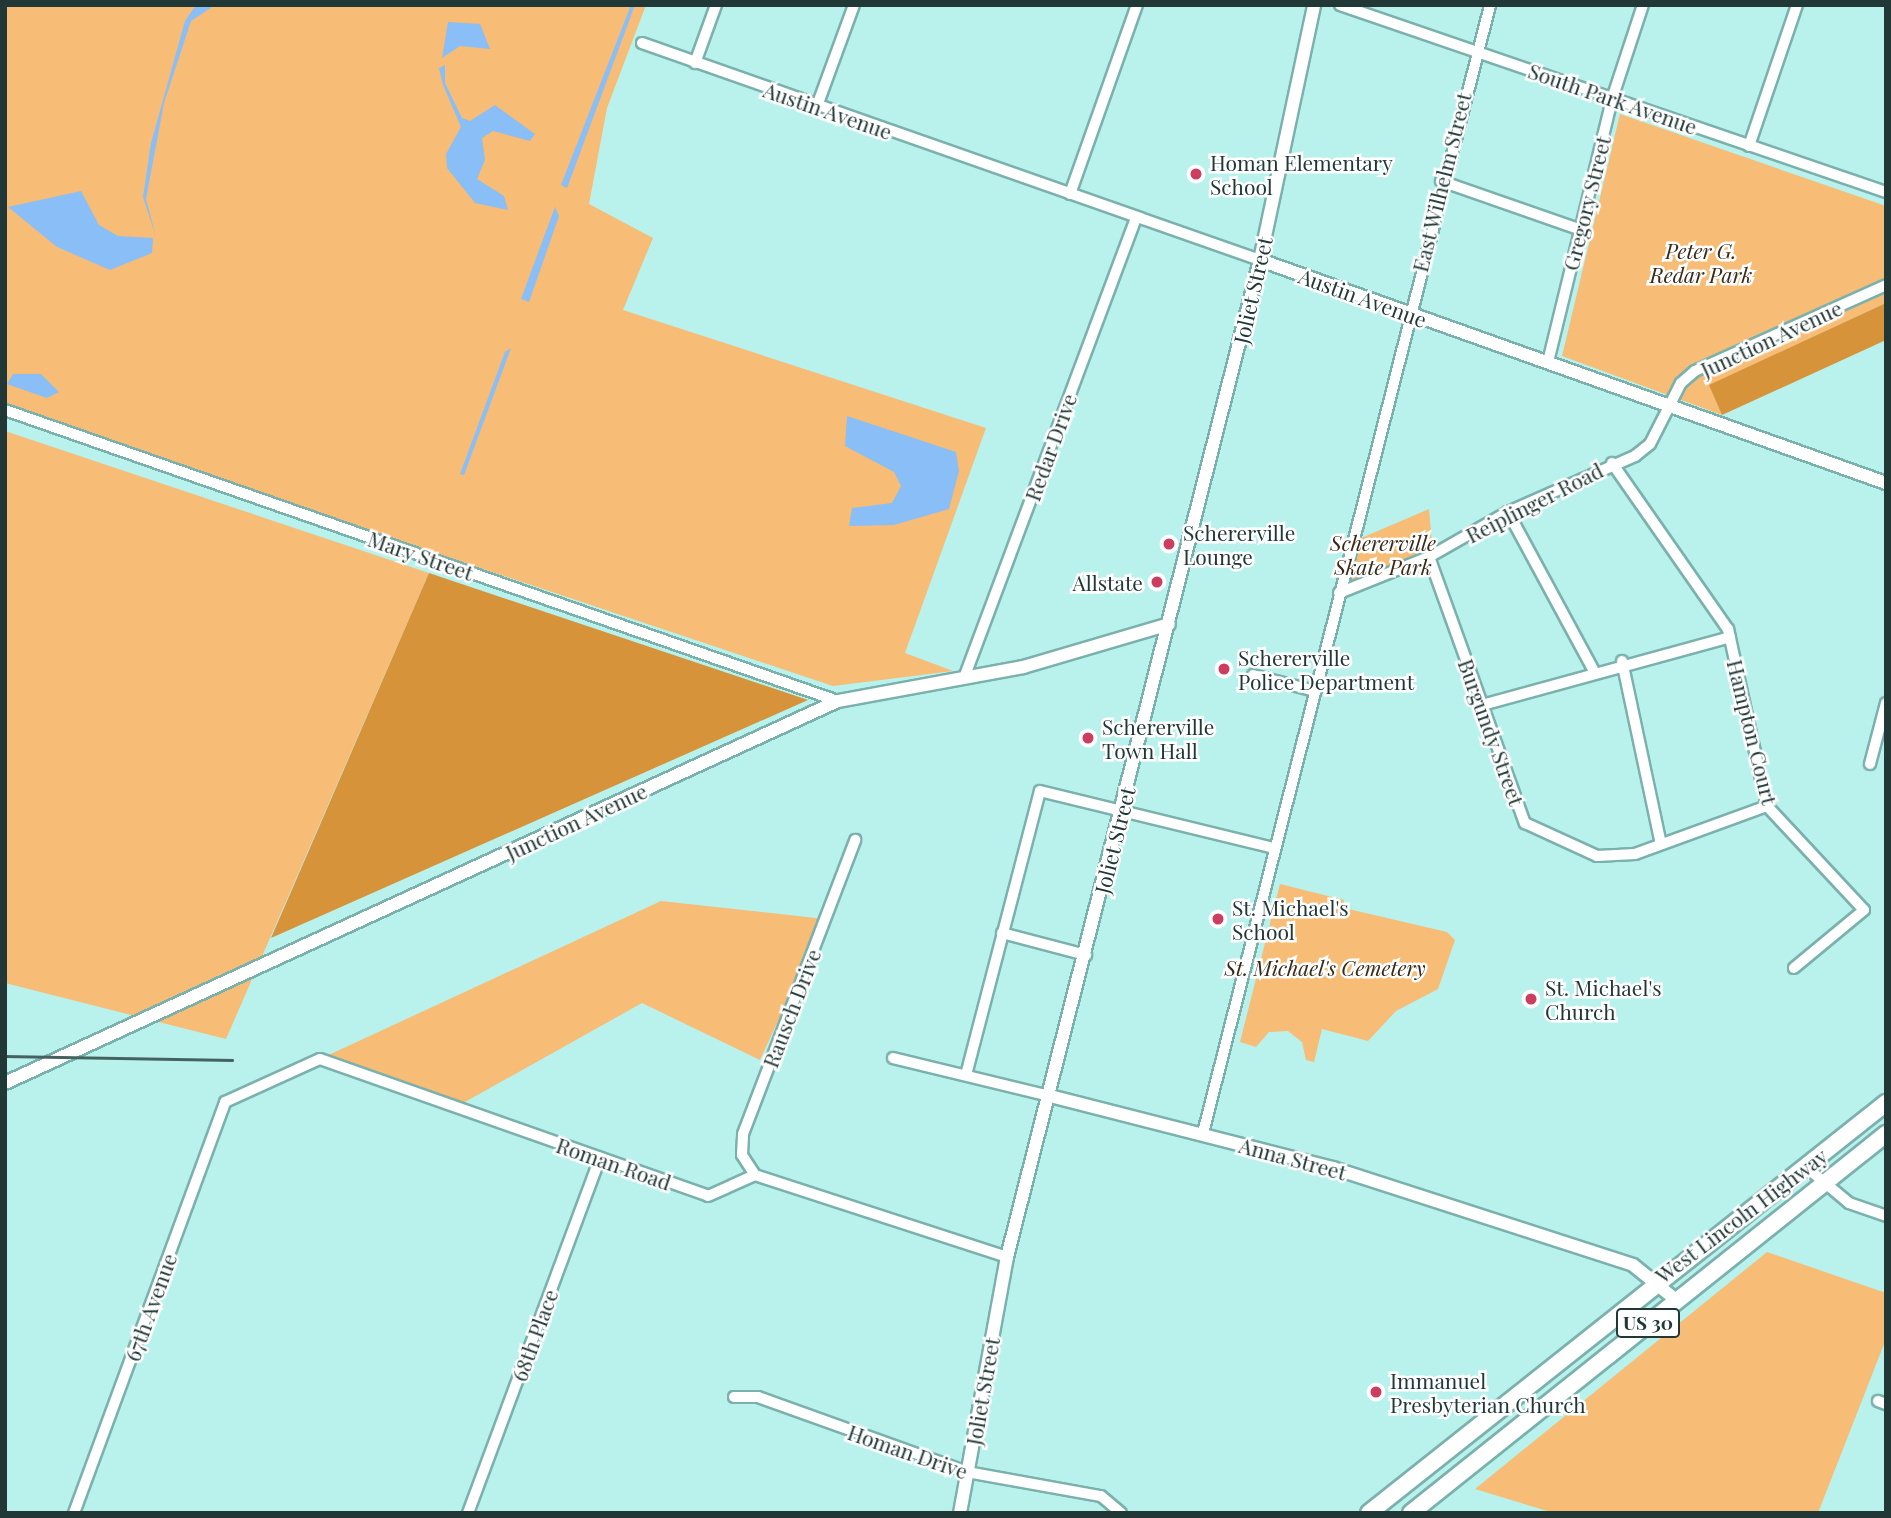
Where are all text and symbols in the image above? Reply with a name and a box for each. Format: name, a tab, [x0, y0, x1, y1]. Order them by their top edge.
street label: South Park Avenue	[1525, 57, 1701, 139]
street label: Austin Avenue	[760, 76, 896, 144]
street label: East Wilhelm Street	[1406, 89, 1476, 275]
street label: Gregory Street	[1557, 133, 1615, 273]
place label: Homan Elementary School	[1210, 149, 1393, 199]
marker: Homan Elementary School	[1188, 166, 1204, 182]
street label: Joliet Street	[1227, 234, 1277, 346]
park label: Peter G. Redar Park	[1650, 237, 1752, 287]
street label: Austin Avenue	[1295, 262, 1431, 332]
street label: Junction Avenue	[1696, 294, 1846, 382]
street label: Redar Drive	[1019, 390, 1081, 504]
street label: Reiplinger Road	[1461, 457, 1607, 547]
place label: Schererville Lounge	[1183, 519, 1295, 569]
street label: Mary Street	[365, 525, 477, 585]
park label: Schererville Skate Park	[1330, 529, 1436, 579]
marker: Schererville Lounge	[1161, 536, 1177, 552]
place label: Allstate	[1072, 569, 1143, 595]
marker: Allstate	[1149, 574, 1165, 590]
place label: Schererville Police Department	[1238, 644, 1414, 694]
street label: Burgundy Street	[1454, 655, 1530, 809]
street label: Hampton Court	[1723, 657, 1783, 807]
marker: Schererville Police Department	[1216, 661, 1232, 677]
place label: Schererville Town Hall	[1102, 713, 1214, 763]
marker: Schererville Town Hall	[1080, 730, 1096, 746]
street label: Junction Avenue	[501, 777, 651, 865]
street label: Joliet Street	[1089, 784, 1139, 896]
place label: St. Michael's School	[1232, 894, 1349, 944]
marker: St. Michael's School	[1210, 911, 1226, 927]
street label: Rausch Drive	[757, 945, 825, 1071]
park label: St. Michael's Cemetery	[1224, 954, 1426, 980]
place label: St. Michael's Church	[1545, 974, 1662, 1024]
marker: St. Michael's Church	[1523, 991, 1539, 1007]
street label: Roman Road	[553, 1132, 675, 1194]
street label: Anna Street	[1236, 1132, 1350, 1184]
street label: West Lincoln Highway	[1650, 1142, 1832, 1288]
street label: 67th Avenue	[119, 1249, 181, 1365]
street label: 68th Place	[506, 1286, 562, 1384]
road number: US 30	[1615, 1308, 1681, 1338]
street label: Joliet Street	[960, 1335, 1004, 1447]
place label: Immanuel Presbyterian Church	[1390, 1367, 1586, 1417]
marker: Immanuel Presbyterian Church	[1368, 1384, 1384, 1400]
street label: Homan Drive	[845, 1419, 971, 1483]

